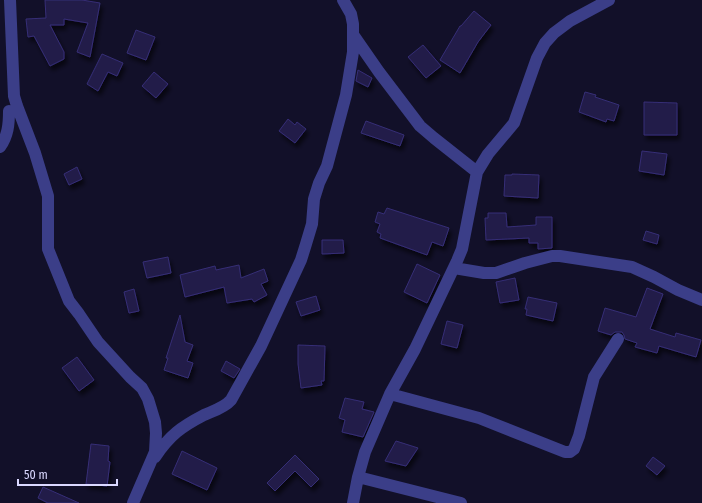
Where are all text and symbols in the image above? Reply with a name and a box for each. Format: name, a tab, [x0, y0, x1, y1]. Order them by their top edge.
scale bar	[18, 461, 117, 487]
text: 50 m	[24, 468, 48, 482]

